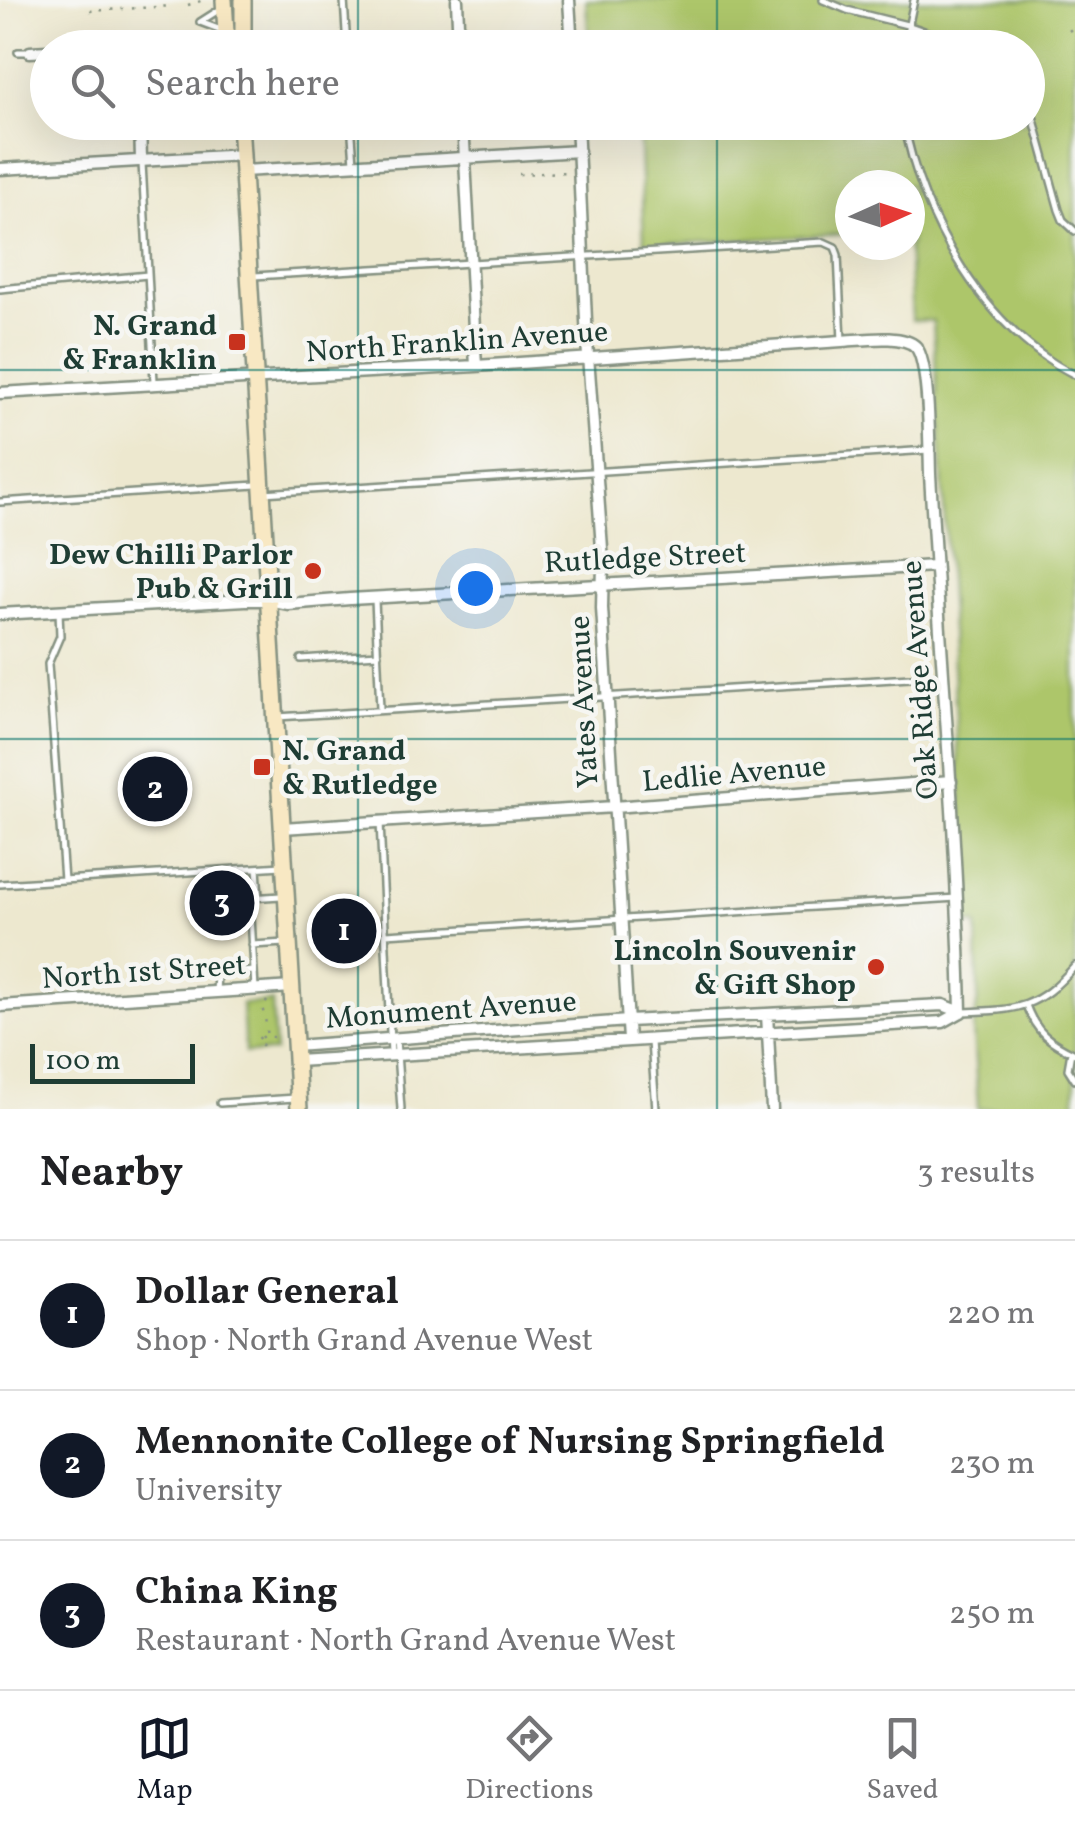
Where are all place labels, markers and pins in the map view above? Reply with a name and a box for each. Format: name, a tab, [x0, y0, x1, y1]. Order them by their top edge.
place label: N. Grand & Franklin	[62, 306, 217, 382]
marker: N. Grand & Franklin	[226, 331, 248, 353]
place label: Dew Chilli Parlor Pub & Grill	[49, 535, 293, 611]
marker: Dew Chilli Parlor Pub & Grill	[302, 560, 324, 582]
place label: N. Grand & Rutledge	[282, 731, 437, 807]
pin: 2	[122, 752, 188, 826]
marker: N. Grand & Rutledge	[251, 756, 273, 778]
pin: 3	[190, 866, 254, 940]
pin: 1	[312, 894, 376, 968]
place label: Lincoln Souvenir & Gift Shop	[614, 931, 856, 1007]
marker: Lincoln Souvenir & Gift Shop	[865, 956, 887, 978]

